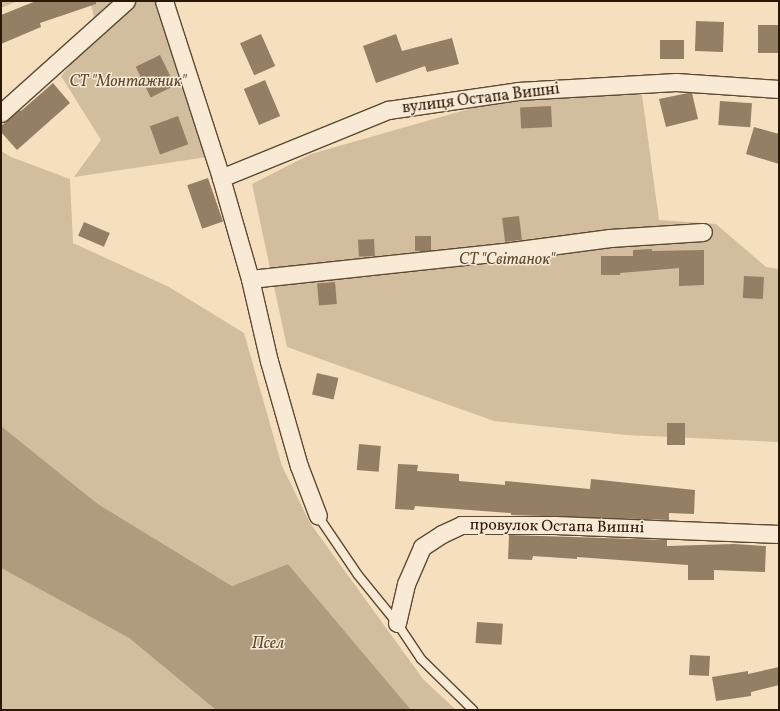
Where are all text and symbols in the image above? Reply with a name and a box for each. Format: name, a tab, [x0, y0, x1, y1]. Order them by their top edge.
park label: СТ "Монтажник"	[69, 72, 187, 92]
street label: вулиця Остапа Вишні	[401, 80, 561, 118]
park label: СТ "Світанок"	[459, 250, 555, 270]
street label: провулок Остапа Вишні	[470, 516, 644, 538]
water label: Псел	[252, 634, 284, 654]

